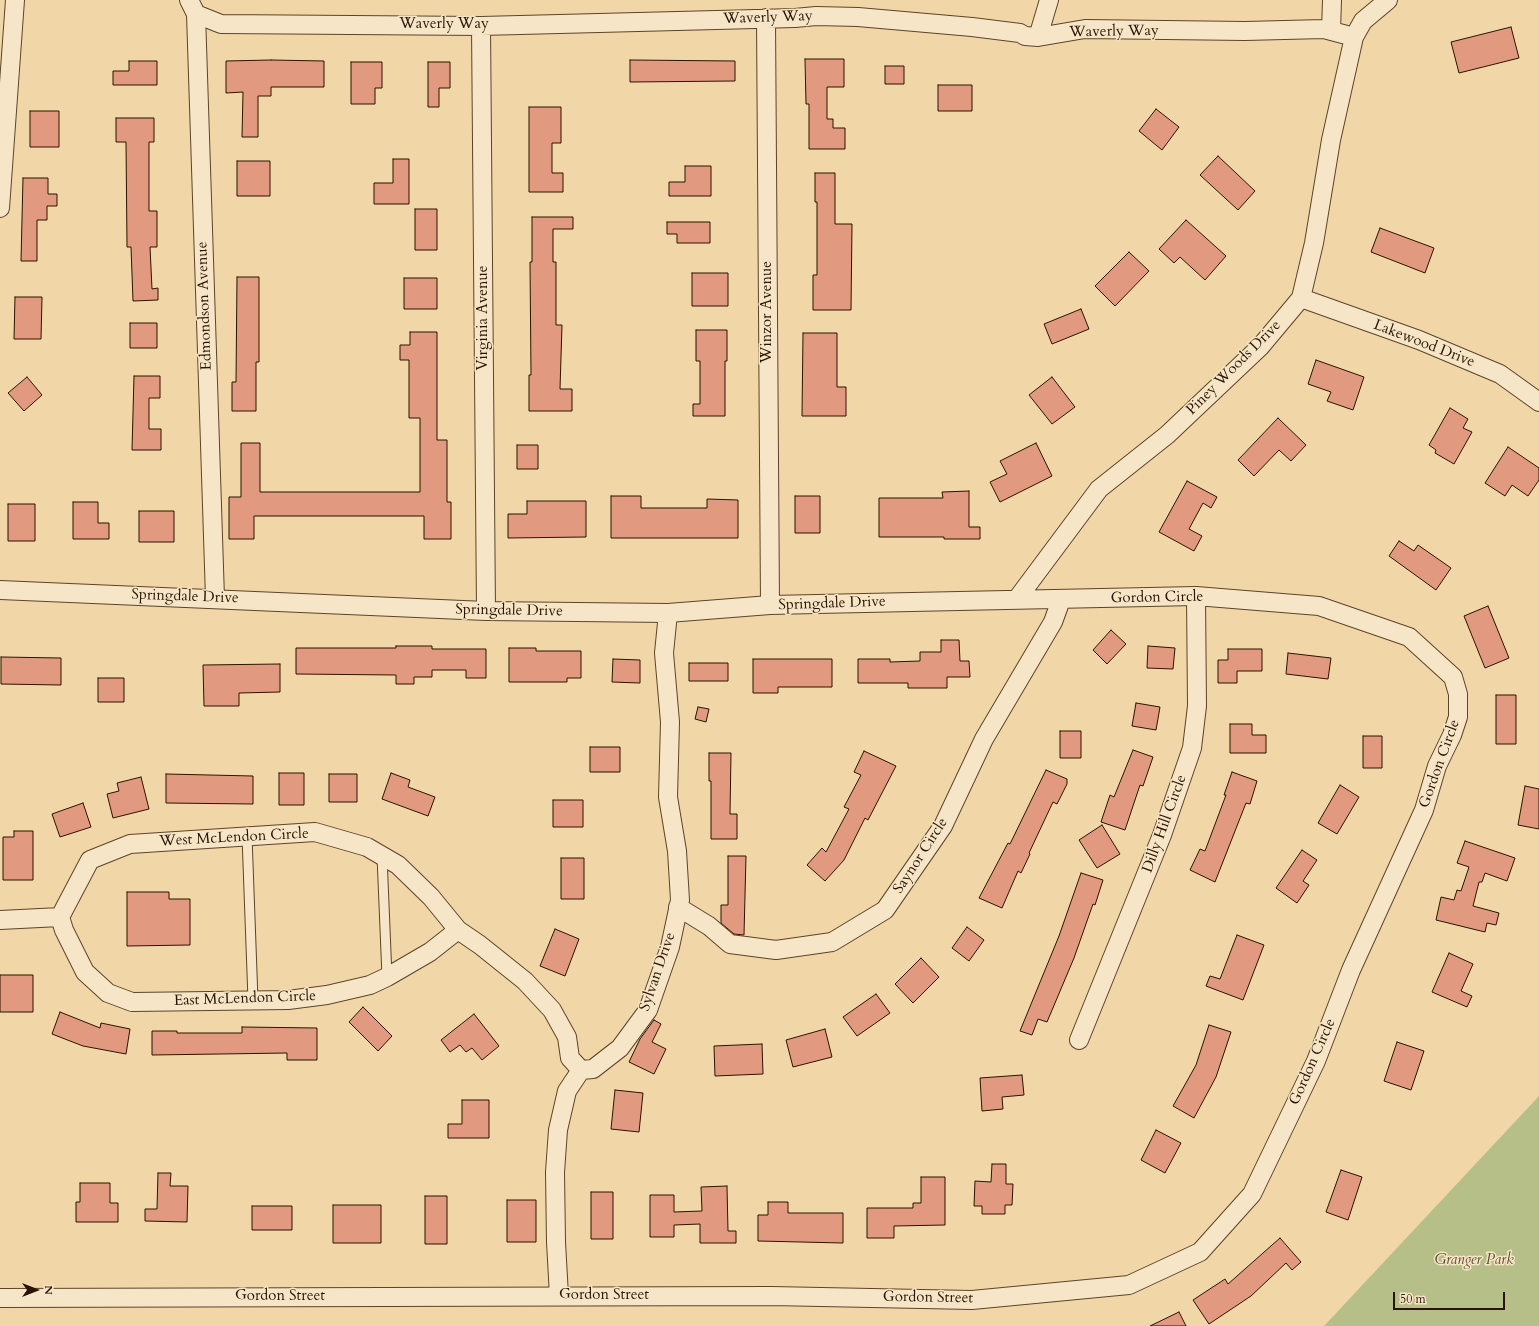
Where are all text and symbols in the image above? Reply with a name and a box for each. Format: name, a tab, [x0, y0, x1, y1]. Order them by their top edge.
street label: Waverly Way	[723, 7, 813, 29]
street label: Waverly Way	[399, 16, 489, 34]
street label: Waverly Way	[1069, 22, 1159, 42]
street label: Edmondson Avenue	[194, 241, 216, 371]
street label: Winzor Avenue	[759, 261, 777, 363]
street label: Virginia Avenue	[475, 265, 493, 371]
street label: Lakewood Drive	[1371, 316, 1477, 372]
street label: Piney Woods Drive	[1183, 317, 1285, 419]
street label: Springdale Drive	[131, 586, 239, 608]
street label: Gordon Circle	[1110, 588, 1204, 608]
street label: Springdale Drive	[778, 593, 886, 615]
street label: Springdale Drive	[455, 601, 563, 621]
street label: Gordon Circle	[1416, 717, 1464, 811]
street label: Dilly Hill Circle	[1139, 773, 1191, 875]
street label: Saynor Circle	[890, 815, 952, 897]
street label: West McLendon Circle	[159, 825, 309, 851]
street label: Sylvan Drive	[636, 930, 680, 1014]
street label: East McLendon Circle	[174, 988, 316, 1010]
street label: Gordon Circle	[1286, 1016, 1340, 1108]
park label: Granger Park	[1434, 1252, 1514, 1270]
north arrow	[16, 1270, 56, 1310]
scale bar	[1395, 1284, 1507, 1310]
text: N	[41, 1285, 56, 1295]
street label: Gordon Street	[559, 1287, 649, 1305]
street label: Gordon Street	[235, 1288, 325, 1306]
street label: Gordon Street	[883, 1288, 973, 1308]
text: 50 m	[1400, 1291, 1426, 1307]

